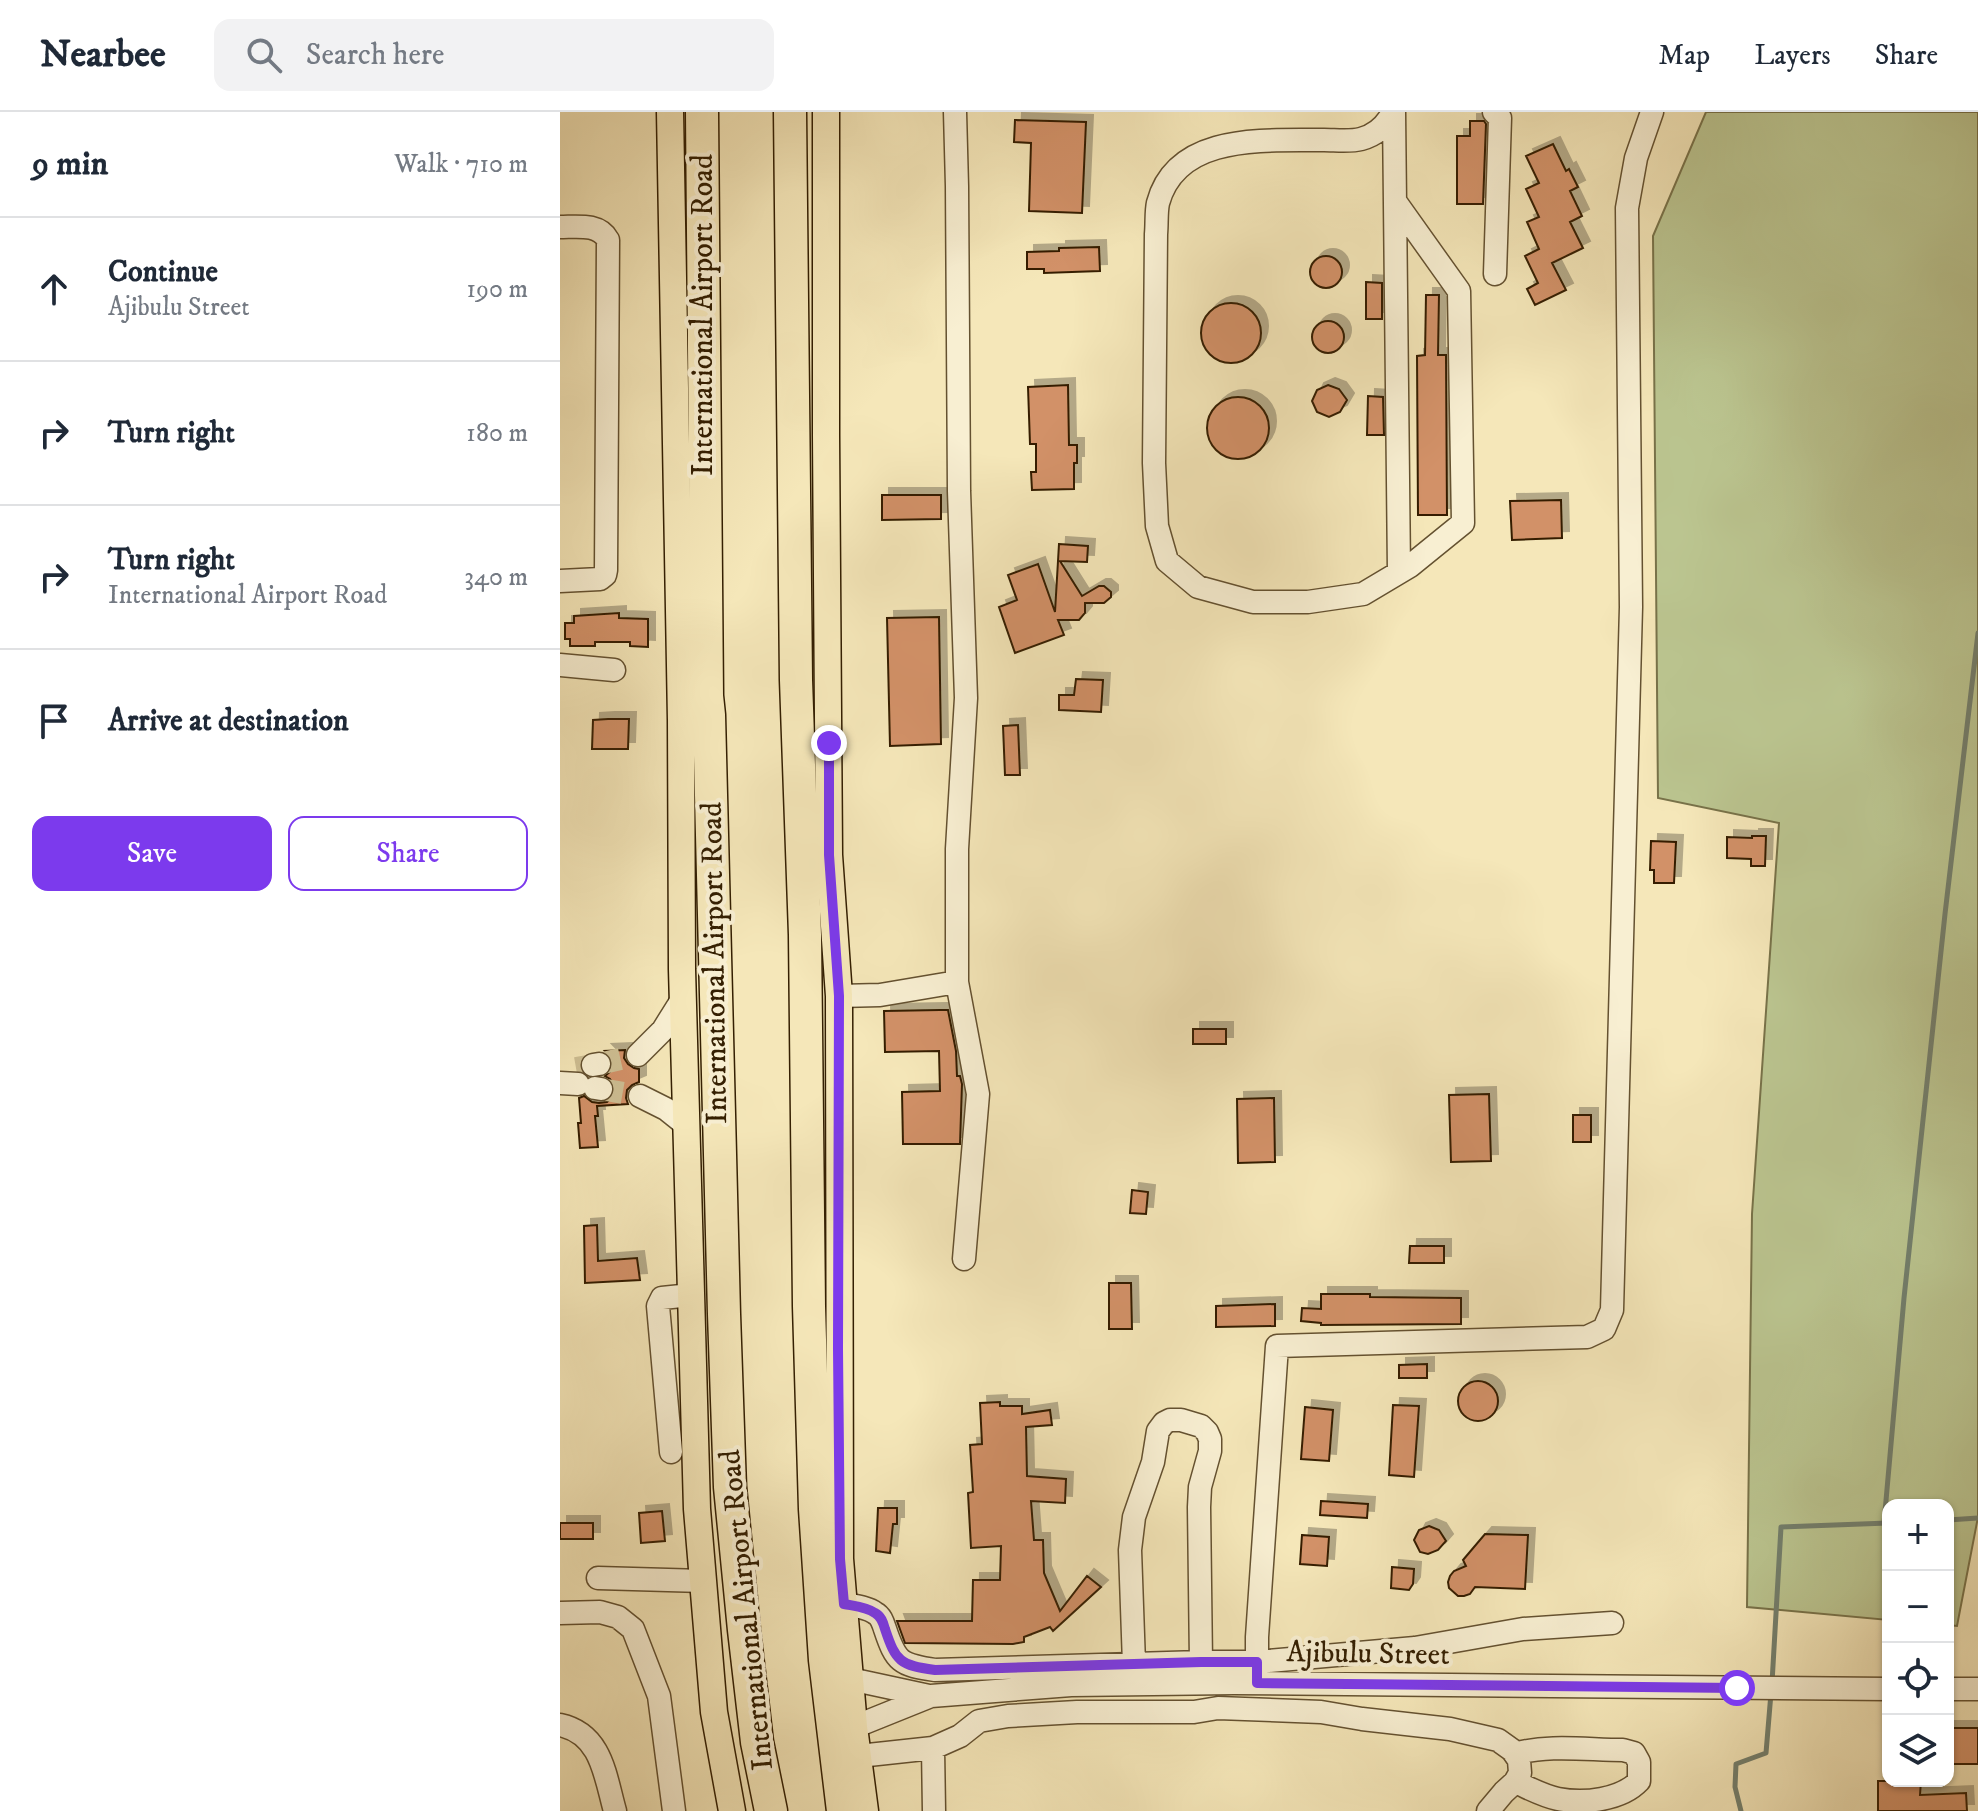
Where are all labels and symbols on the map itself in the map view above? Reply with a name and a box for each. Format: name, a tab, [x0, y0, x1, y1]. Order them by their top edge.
street label: International Airport Road	[685, 154, 722, 476]
route end	[811, 725, 847, 761]
street label: International Airport Road	[694, 802, 736, 1124]
street label: International Airport Road	[712, 1448, 782, 1772]
street label: Ajibulu Street	[1286, 1634, 1450, 1674]
route start	[1719, 1670, 1755, 1706]

